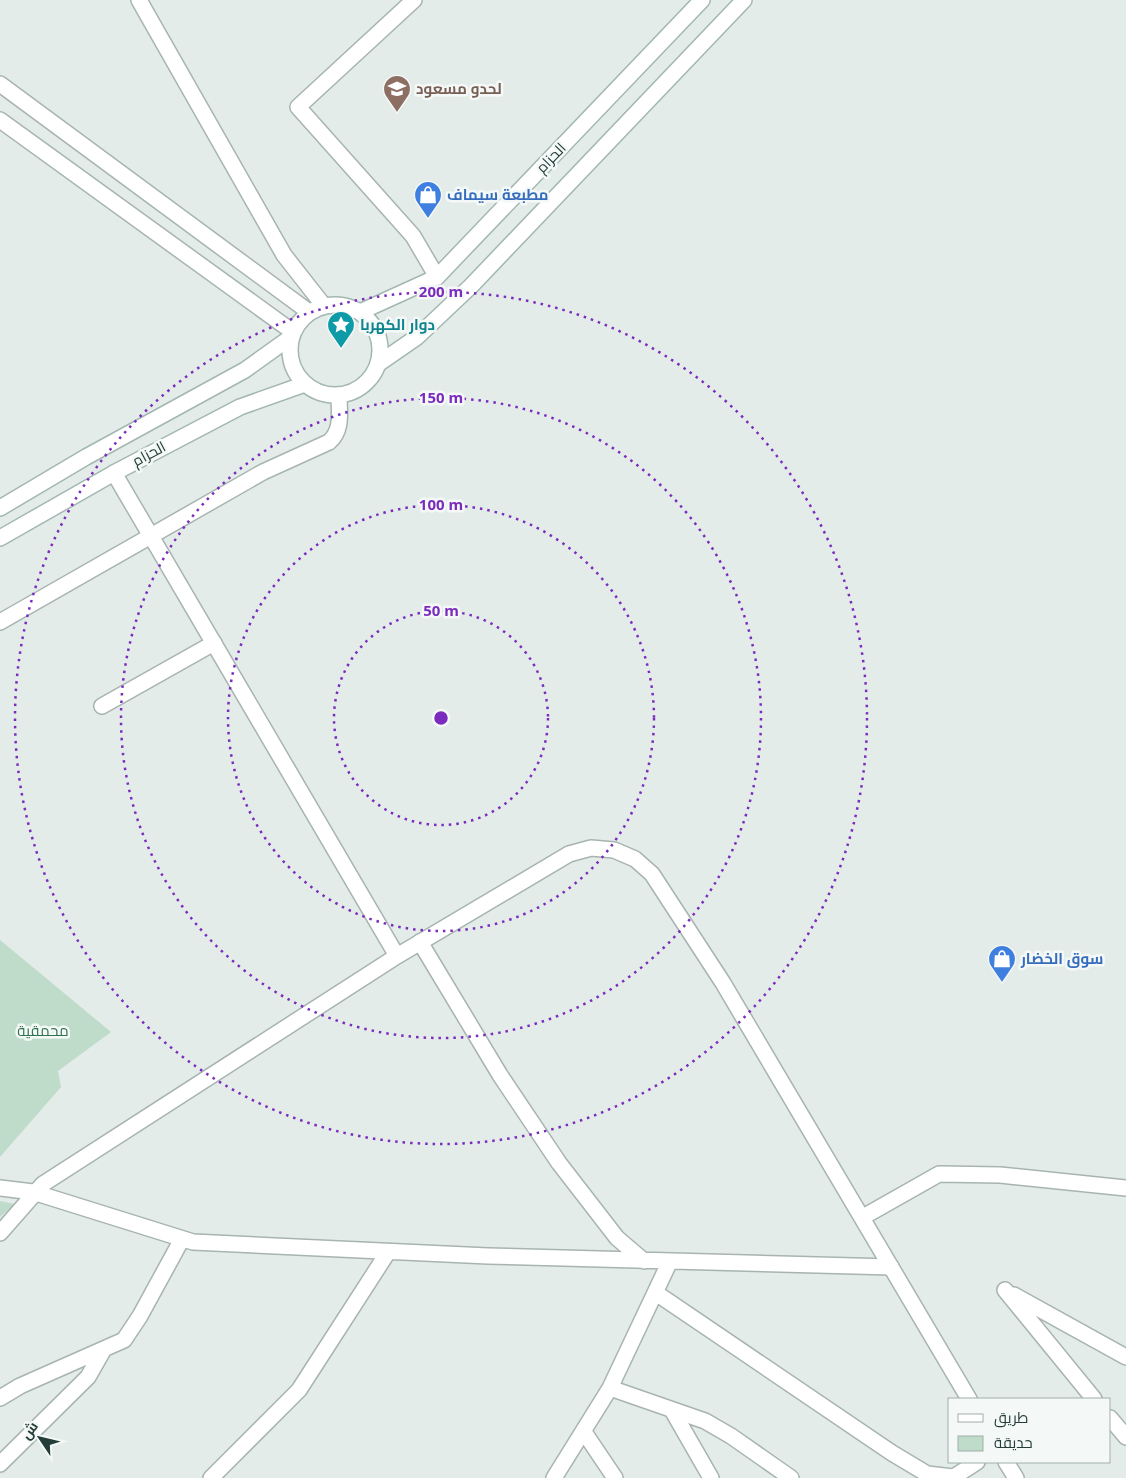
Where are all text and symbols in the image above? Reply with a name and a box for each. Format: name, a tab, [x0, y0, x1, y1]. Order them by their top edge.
school or university icon: لحدو مسعود	[382, 74, 412, 113]
place label: لحدو مسعود	[416, 78, 502, 98]
street label: الحزام	[531, 138, 570, 178]
shop icon: مطبعة سيماف	[413, 180, 443, 219]
place label: مطبعة سيماف	[447, 184, 548, 204]
text: 200 m	[419, 281, 463, 301]
place icon: دوار الكهربا	[326, 310, 356, 349]
place label: دوار الكهربا	[360, 314, 435, 334]
text: 150 m	[419, 387, 463, 407]
street label: الحزام	[128, 436, 169, 471]
text: 100 m	[419, 494, 463, 514]
text: 50 m	[423, 600, 459, 620]
centre of rings	[432, 709, 450, 727]
shop icon: سوق الخضار	[987, 944, 1017, 983]
place label: سوق الخضار	[1020, 948, 1103, 968]
park label: محمقية	[17, 1020, 69, 1040]
legend	[948, 1398, 1111, 1463]
text: طريق	[994, 1407, 1028, 1428]
north arrow	[15, 1413, 65, 1463]
text: ش	[16, 1417, 42, 1443]
text: حديقة	[994, 1432, 1033, 1452]

